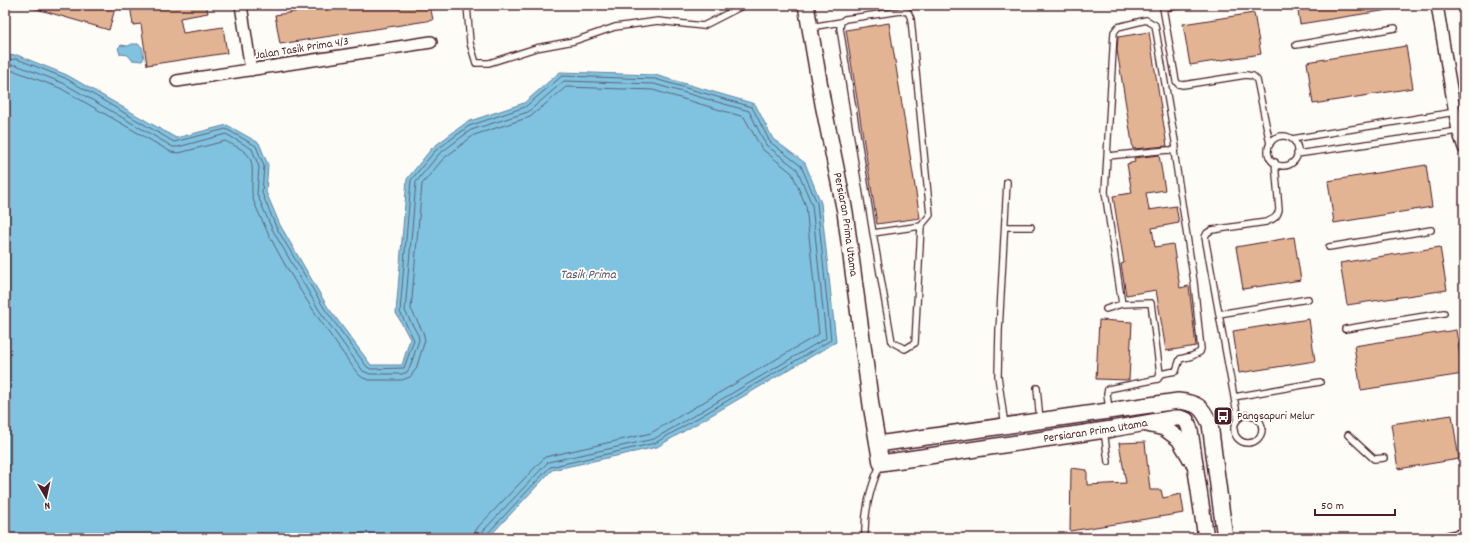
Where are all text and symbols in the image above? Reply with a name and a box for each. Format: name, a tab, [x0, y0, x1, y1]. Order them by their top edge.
street label: Jalan Tasik Prima 4/3	[254, 33, 350, 65]
street label: Persiaran Prima Utama	[829, 171, 862, 278]
water label: Tasik Prima	[560, 266, 617, 285]
bus stop icon: Pangsapuri Melur	[1212, 405, 1234, 427]
place label: Pangsapuri Melur	[1237, 408, 1315, 425]
street label: Persiaran Prima Utama	[1042, 414, 1149, 447]
north arrow	[26, 477, 66, 517]
scale bar	[1315, 491, 1395, 517]
text: N	[43, 497, 51, 513]
text: 50 m	[1321, 498, 1344, 515]

